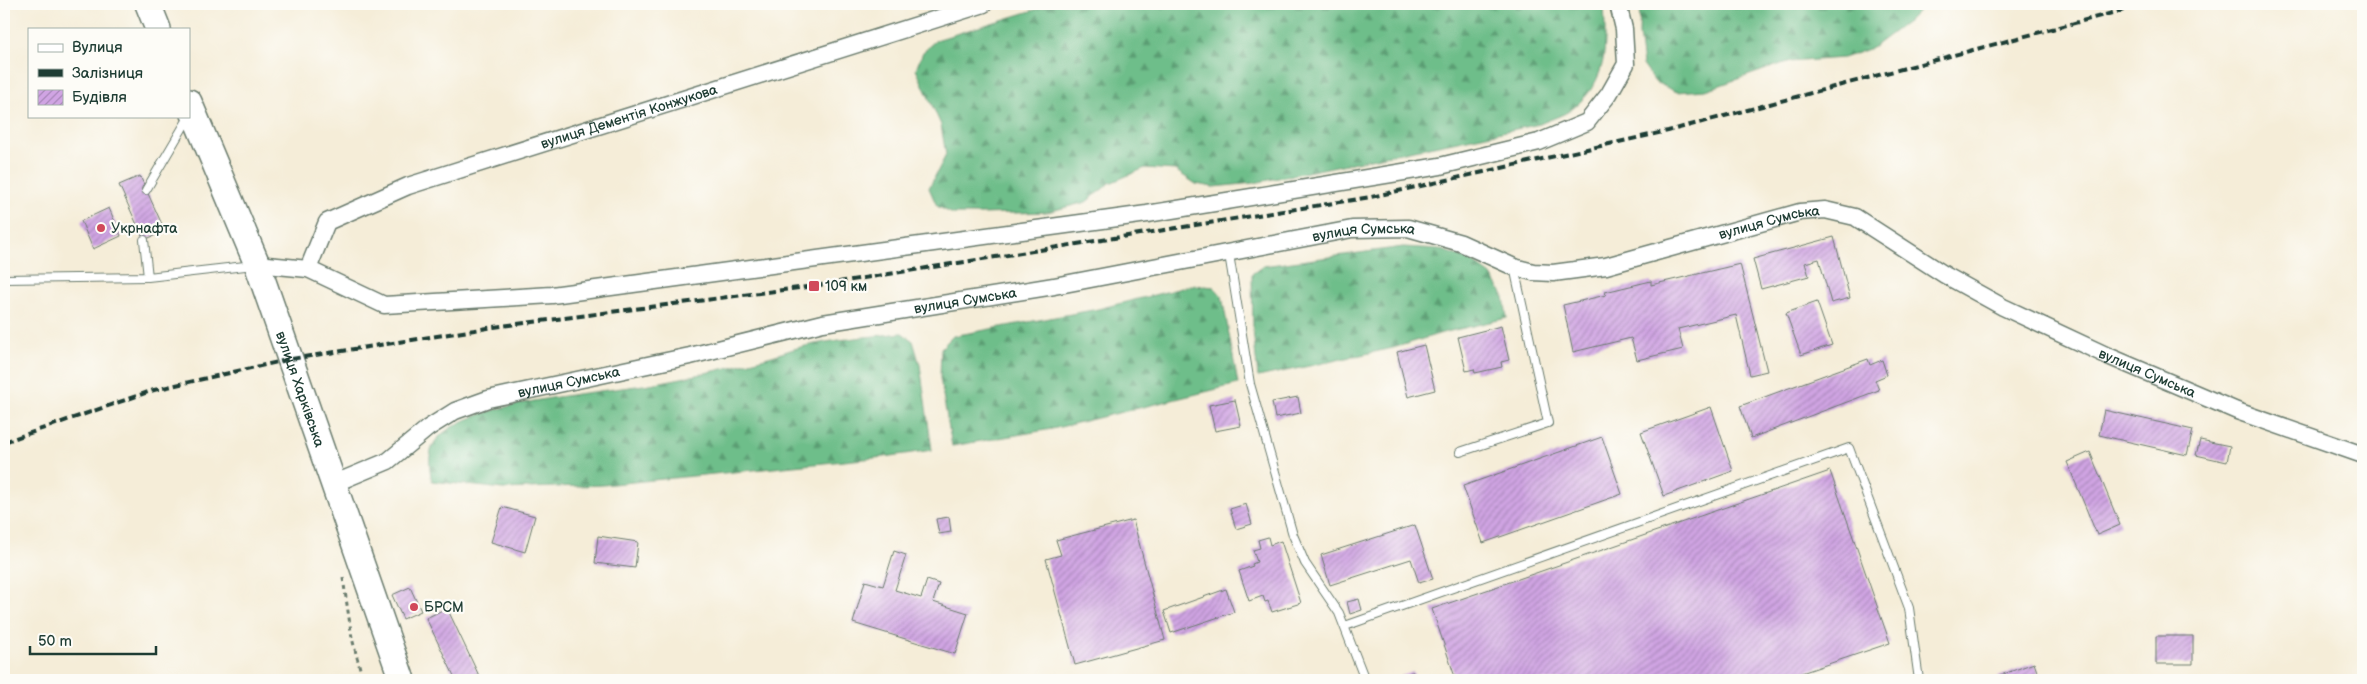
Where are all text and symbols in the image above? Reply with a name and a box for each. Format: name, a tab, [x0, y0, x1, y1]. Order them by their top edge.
legend	[28, 28, 190, 118]
text: Вулиця	[72, 38, 123, 57]
text: Залізниця	[72, 64, 143, 83]
street label: вулиця Дементія Конжукова	[538, 80, 720, 152]
text: Будівля	[72, 88, 127, 107]
street label: вулиця Сумська	[1717, 202, 1821, 243]
place label: Укрнафта	[111, 220, 178, 237]
street label: вулиця Сумська	[1311, 220, 1418, 245]
marker: Укрнафта	[95, 222, 107, 234]
place label: 109 км	[825, 278, 867, 295]
marker: 109 км	[807, 279, 821, 293]
street label: вулиця Сумська	[913, 284, 1018, 317]
street label: вулиця Харківська	[273, 329, 329, 450]
street label: вулиця Сумська	[2096, 344, 2199, 401]
street label: вулиця Сумська	[516, 363, 622, 401]
place label: БРСМ	[424, 599, 464, 616]
marker: БРСМ	[408, 601, 420, 613]
scale bar	[30, 624, 156, 656]
text: 50 m	[38, 632, 72, 651]

